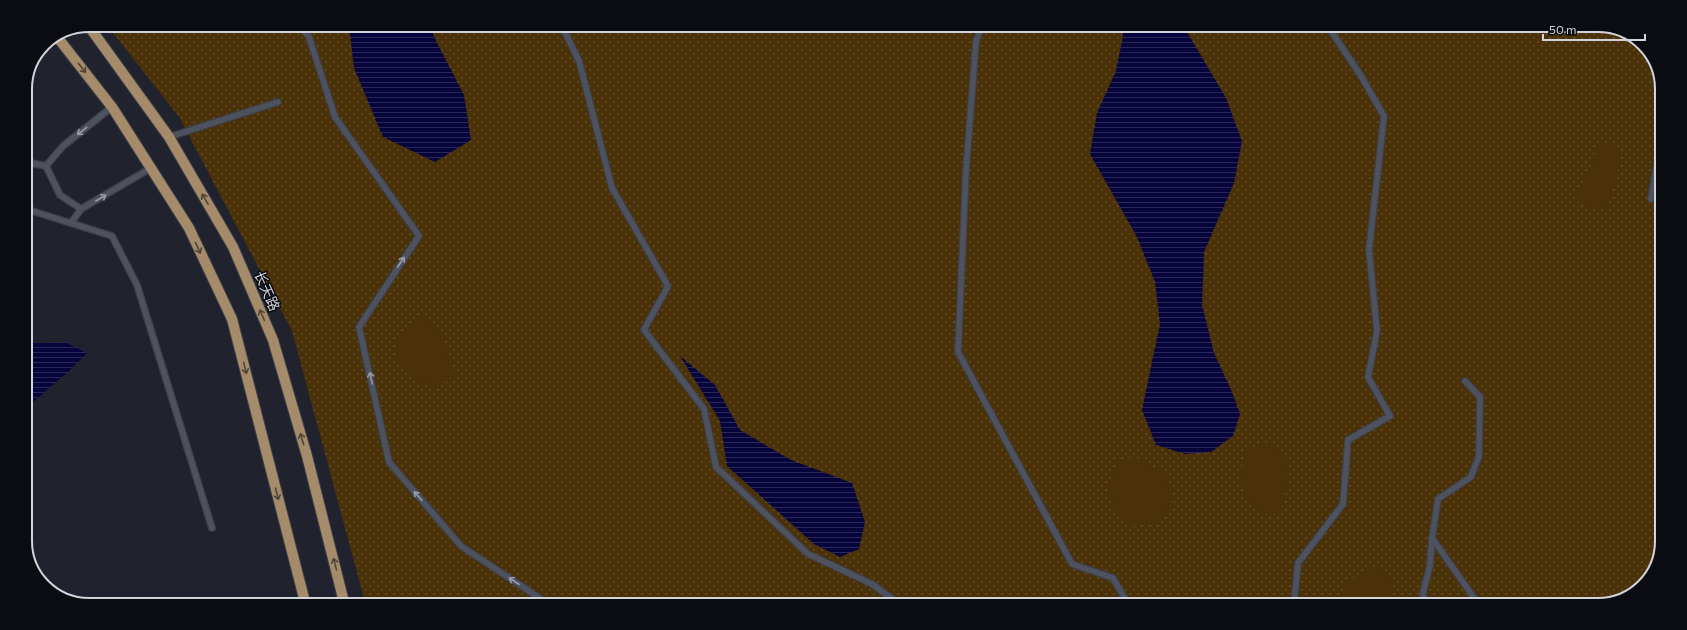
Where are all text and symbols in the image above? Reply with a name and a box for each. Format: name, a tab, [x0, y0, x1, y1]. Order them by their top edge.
scale bar	[1543, 16, 1645, 42]
text: 50 m	[1549, 22, 1577, 36]
one-way arrow	[78, 63, 86, 74]
one-way arrow	[76, 127, 87, 135]
one-way arrow	[95, 193, 107, 201]
one-way arrow	[200, 193, 208, 205]
one-way arrow	[195, 241, 202, 253]
one-way arrow	[398, 256, 406, 268]
street label: 长天路	[251, 268, 284, 313]
one-way arrow	[258, 309, 265, 321]
one-way arrow	[241, 362, 249, 375]
one-way arrow	[366, 372, 374, 385]
one-way arrow	[298, 432, 305, 445]
one-way arrow	[274, 488, 281, 501]
one-way arrow	[413, 490, 422, 501]
one-way arrow	[331, 558, 338, 571]
one-way arrow	[509, 577, 520, 585]

